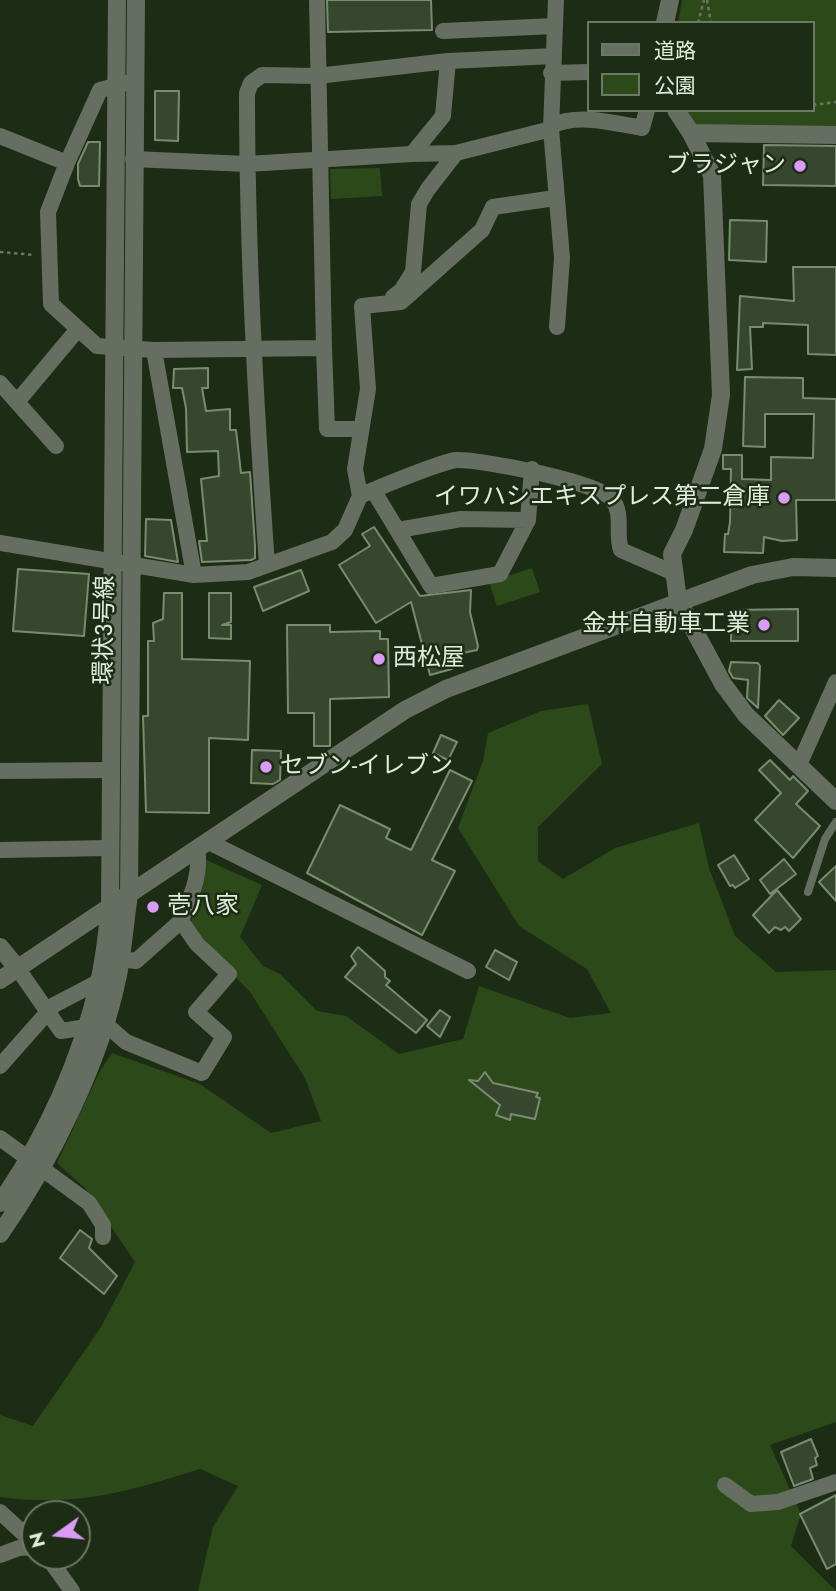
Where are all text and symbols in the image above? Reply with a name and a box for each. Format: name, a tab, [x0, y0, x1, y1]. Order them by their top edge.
legend	[588, 21, 815, 112]
text: 道路	[654, 36, 696, 66]
text: 公園	[654, 71, 696, 101]
place label: ブラジャン	[666, 152, 786, 180]
marker: ブラジャン	[792, 158, 808, 174]
place label: イワハシエキスプレス第二倉庫	[434, 484, 770, 512]
marker: イワハシエキスプレス第二倉庫	[776, 490, 792, 506]
street label: 環状3号線	[91, 575, 121, 685]
place label: 金井自動車工業	[582, 611, 750, 639]
marker: 金井自動車工業	[756, 617, 772, 633]
place label: 西松屋	[393, 645, 465, 673]
marker: 西松屋	[371, 651, 387, 667]
place label: セブン-イレブン	[280, 753, 453, 781]
marker: セブン-イレブン	[258, 759, 274, 775]
place label: 壱八家	[167, 893, 239, 921]
marker: 壱八家	[145, 899, 161, 915]
north arrow	[21, 1500, 91, 1570]
text: N	[22, 1529, 52, 1551]

